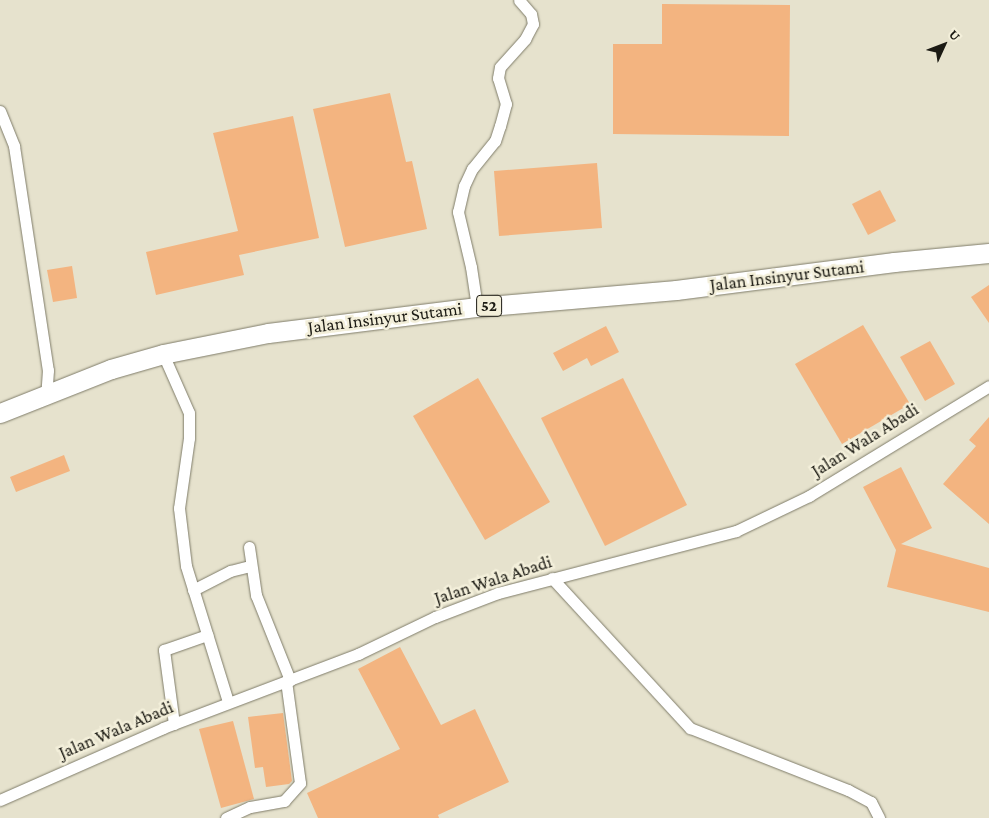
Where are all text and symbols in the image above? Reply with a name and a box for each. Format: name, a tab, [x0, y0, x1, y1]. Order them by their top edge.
north arrow	[919, 20, 969, 70]
text: U	[946, 26, 964, 44]
street label: Jalan Insinyur Sutami	[709, 256, 865, 296]
road number: 52	[475, 292, 503, 320]
street label: Jalan Insinyur Sutami	[307, 298, 463, 338]
street label: Jalan Wala Abadi	[807, 398, 923, 482]
street label: Jalan Wala Abadi	[432, 551, 554, 609]
street label: Jalan Wala Abadi	[56, 696, 176, 764]

